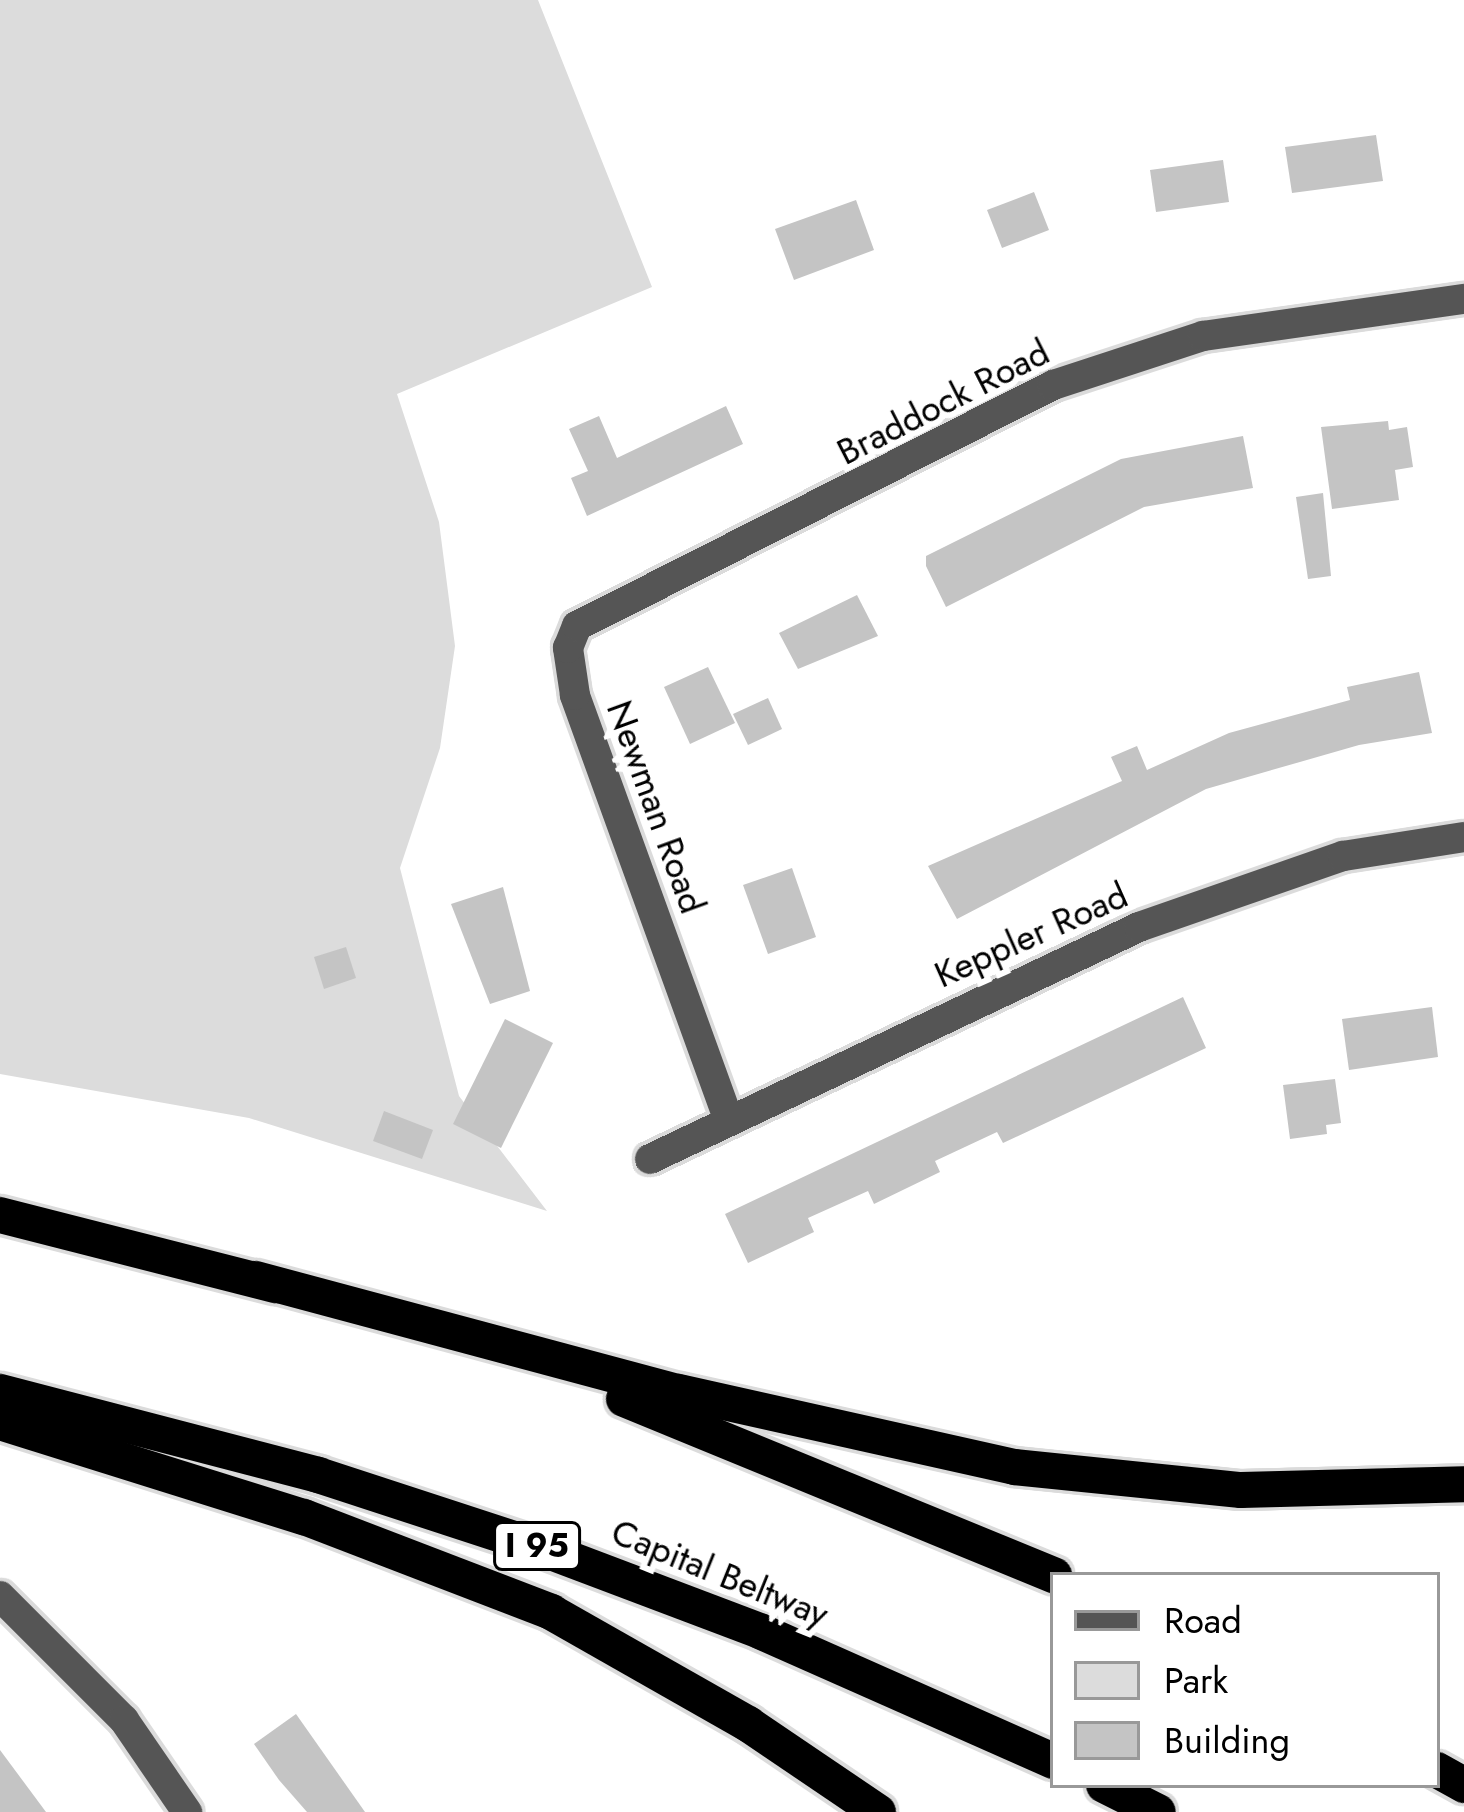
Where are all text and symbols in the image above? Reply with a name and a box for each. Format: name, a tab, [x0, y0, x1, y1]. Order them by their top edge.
street label: Braddock Road	[830, 330, 1056, 474]
street label: Newman Road	[598, 695, 714, 919]
street label: Keppler Road	[928, 873, 1134, 997]
street label: Capital Beltway	[605, 1510, 835, 1636]
road number: I 95	[492, 1519, 582, 1573]
legend	[1050, 1572, 1440, 1788]
text: Road	[1164, 1594, 1242, 1646]
text: Park	[1164, 1654, 1228, 1706]
text: Building	[1164, 1714, 1290, 1766]

